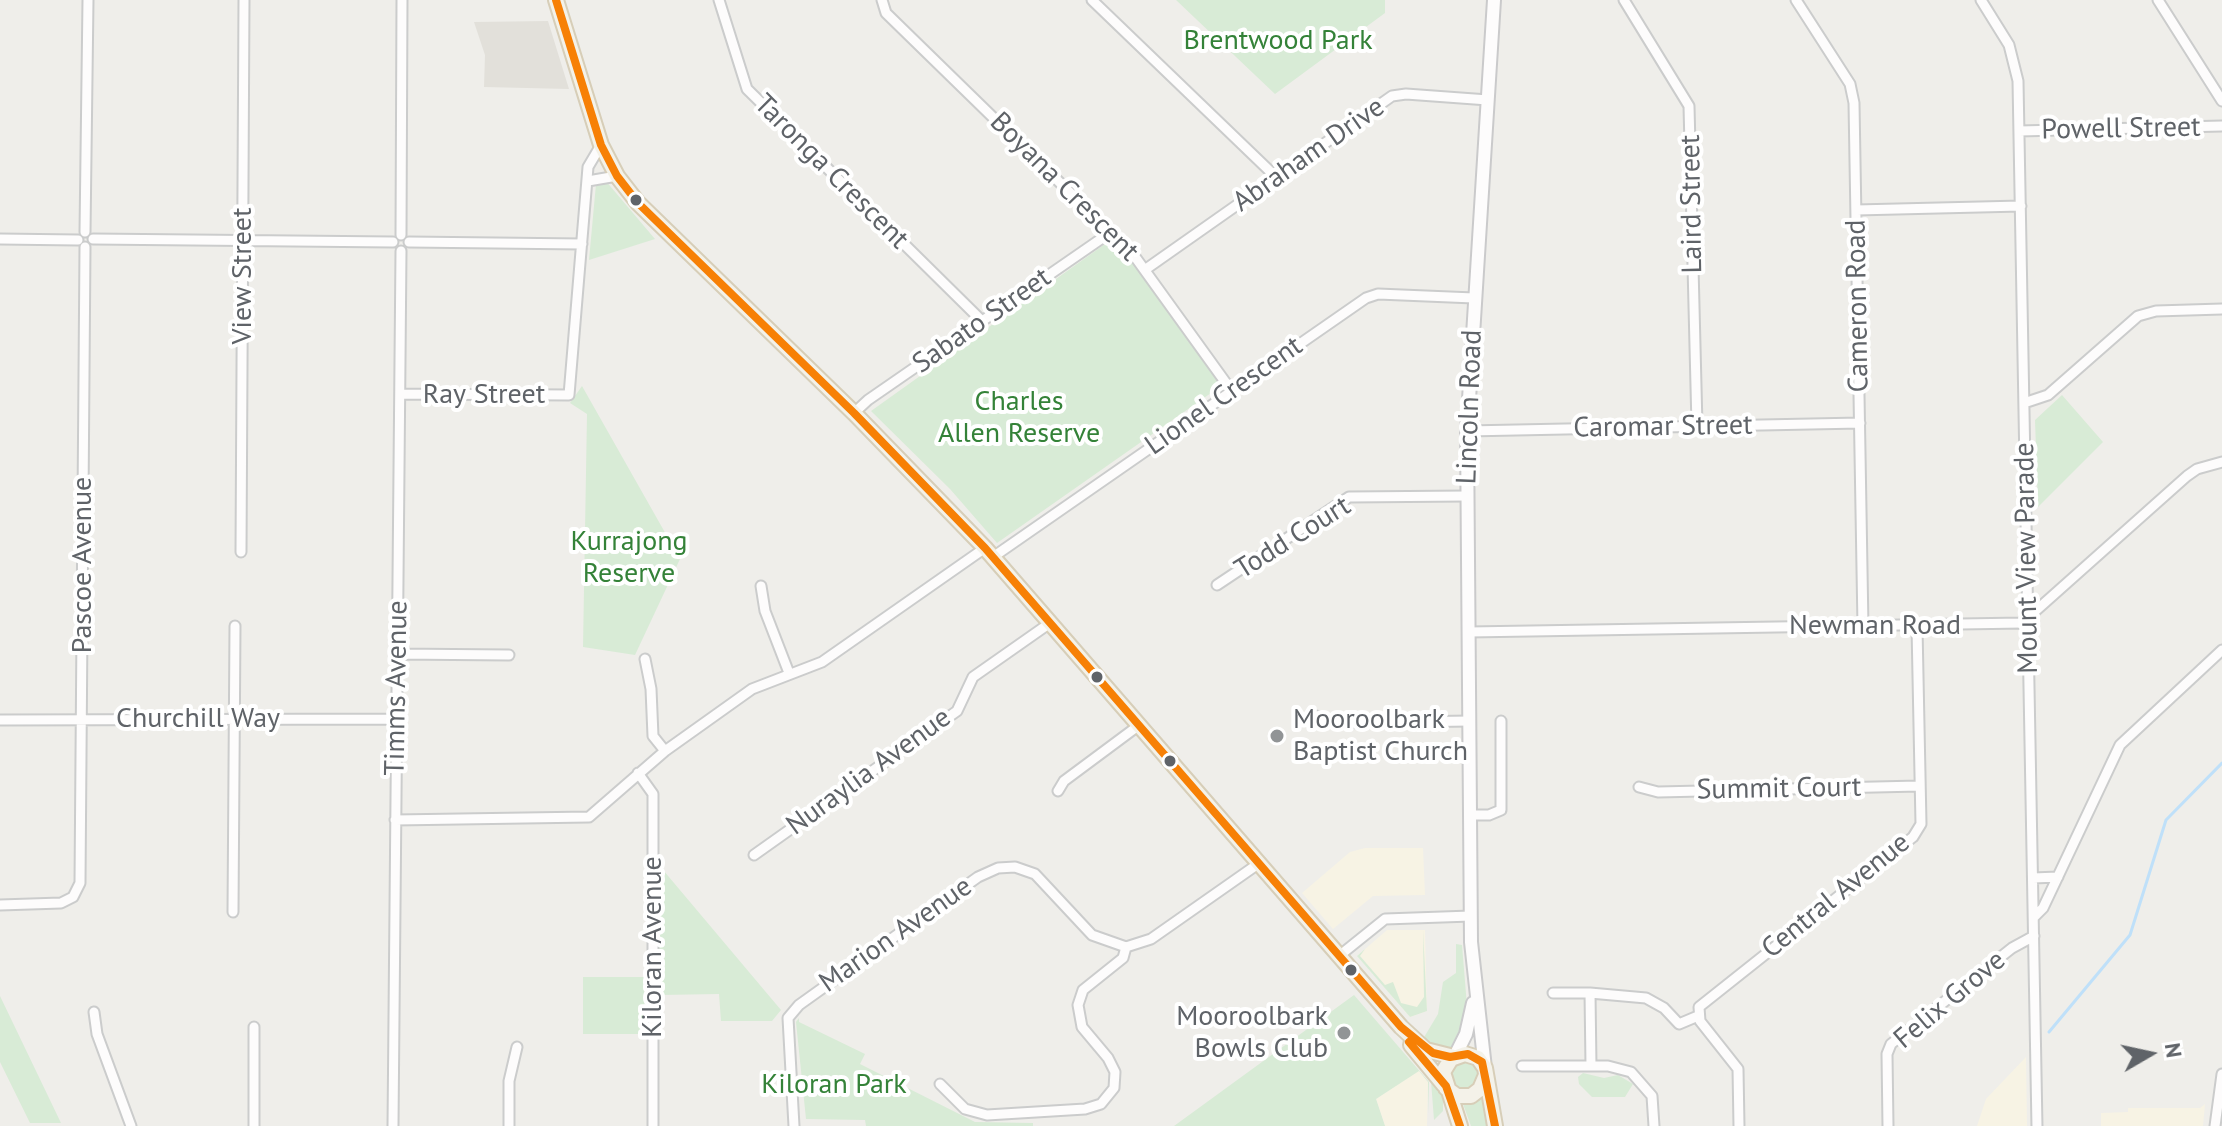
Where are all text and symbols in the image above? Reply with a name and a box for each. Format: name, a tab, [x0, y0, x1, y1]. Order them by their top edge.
park label: Brentwood Park	[1183, 24, 1373, 58]
street label: Taronga Crescent	[747, 88, 915, 256]
street label: Abraham Drive	[1227, 90, 1391, 220]
street label: Boyana Crescent	[983, 106, 1145, 268]
street label: Powell Street	[2041, 111, 2201, 147]
street label: Laird Street	[1674, 134, 1710, 274]
unlabelled marker	[628, 192, 644, 208]
street label: View Street	[226, 208, 260, 344]
street label: Cameron Road	[1840, 219, 1876, 393]
street label: Sabato Street	[906, 261, 1058, 381]
street label: Lionel Crescent	[1139, 329, 1309, 463]
street label: Lincoln Road	[1451, 329, 1489, 485]
street label: Ray Street	[423, 378, 545, 412]
park label: Charles Allen Reserve	[938, 385, 1100, 451]
street label: Caromar Street	[1573, 409, 1753, 445]
street label: Mount View Parade	[2008, 442, 2046, 674]
street label: Pascoe Avenue	[66, 477, 100, 653]
street label: Todd Court	[1229, 489, 1357, 587]
park label: Kurrajong Reserve	[570, 525, 688, 591]
street label: Timms Avenue	[379, 600, 415, 776]
street label: Newman Road	[1789, 609, 1961, 643]
unlabelled marker	[1089, 669, 1105, 685]
street label: Nuraylia Avenue	[780, 701, 958, 843]
street label: Churchill Way	[116, 702, 280, 736]
place label: Mooroolbark Baptist Church	[1293, 703, 1468, 769]
marker: Mooroolbark Baptist Church	[1268, 727, 1286, 745]
unlabelled marker	[1162, 753, 1178, 769]
street label: Summit Court	[1696, 771, 1862, 807]
street label: Central Avenue	[1755, 826, 1917, 966]
street label: Kiloran Avenue	[636, 856, 670, 1038]
street label: Marion Avenue	[813, 870, 979, 1000]
street label: Felix Grove	[1887, 944, 2013, 1056]
unlabelled marker	[1343, 962, 1359, 978]
place label: Mooroolbark Bowls Club	[1176, 1000, 1328, 1066]
north arrow	[2110, 1014, 2190, 1094]
marker: Mooroolbark Bowls Club	[1335, 1024, 1353, 1042]
text: N	[2159, 1041, 2189, 1060]
park label: Kiloran Park	[761, 1068, 907, 1102]

